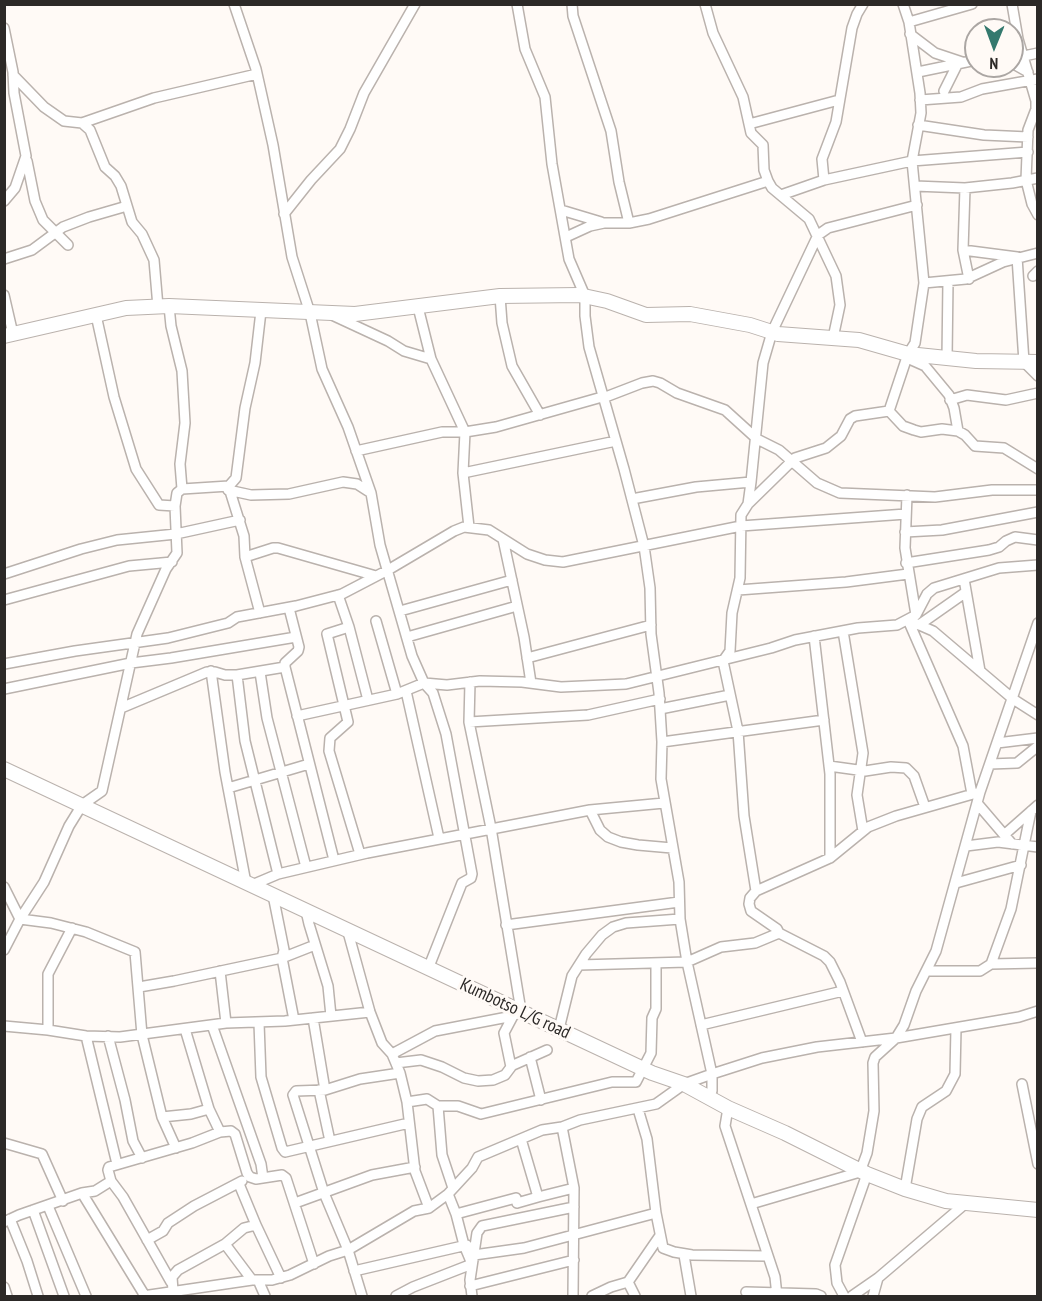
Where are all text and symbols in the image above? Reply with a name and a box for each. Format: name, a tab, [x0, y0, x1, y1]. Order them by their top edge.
north arrow	[964, 18, 1024, 78]
text: N	[989, 54, 998, 74]
street label: Kumbotso L/G road	[456, 974, 574, 1044]

